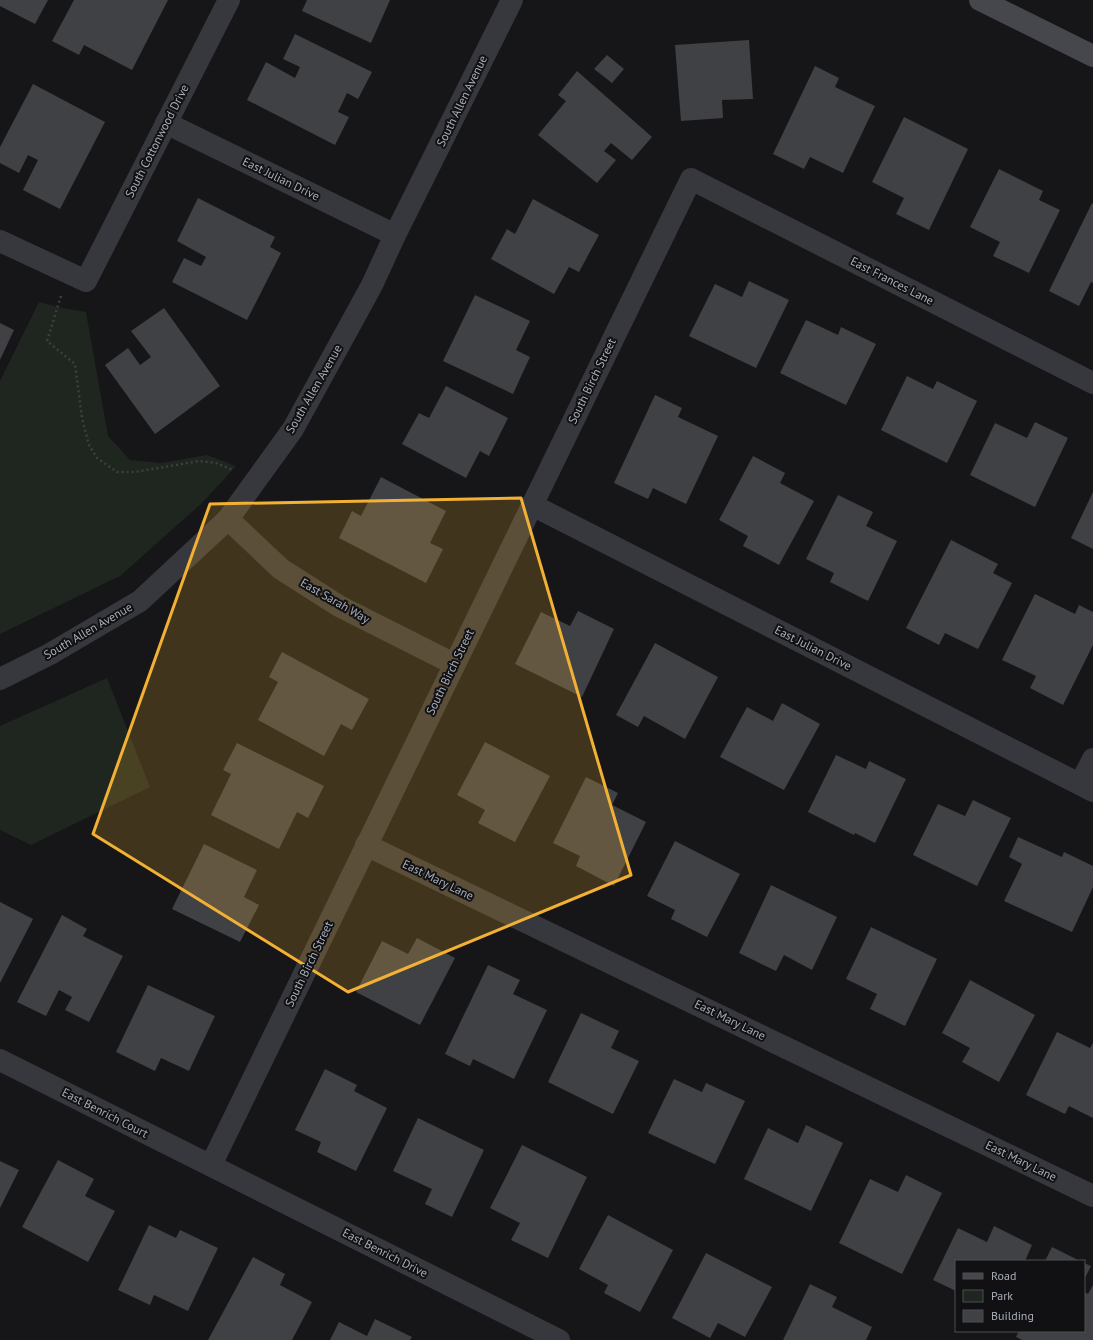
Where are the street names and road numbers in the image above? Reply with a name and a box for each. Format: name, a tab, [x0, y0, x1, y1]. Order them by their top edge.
street label: South Allen Avenue	[433, 53, 490, 149]
street label: South Cottonwood Drive	[121, 82, 192, 200]
street label: East Julian Drive	[240, 153, 322, 204]
street label: East Frances Lane	[848, 253, 936, 308]
street label: South Birch Street	[564, 336, 619, 426]
street label: South Allen Avenue	[282, 342, 345, 436]
street label: East Sarah Way	[298, 575, 373, 627]
street label: South Allen Avenue	[41, 599, 135, 662]
street label: East Julian Drive	[772, 622, 854, 673]
street label: South Birch Street	[422, 627, 477, 717]
street label: East Mary Lane	[400, 856, 476, 903]
street label: South Birch Street	[281, 919, 336, 1009]
street label: East Mary Lane	[692, 996, 768, 1043]
street label: East Benrich Court	[60, 1084, 151, 1141]
street label: East Mary Lane	[983, 1137, 1059, 1184]
street label: East Benrich Drive	[340, 1225, 430, 1281]

